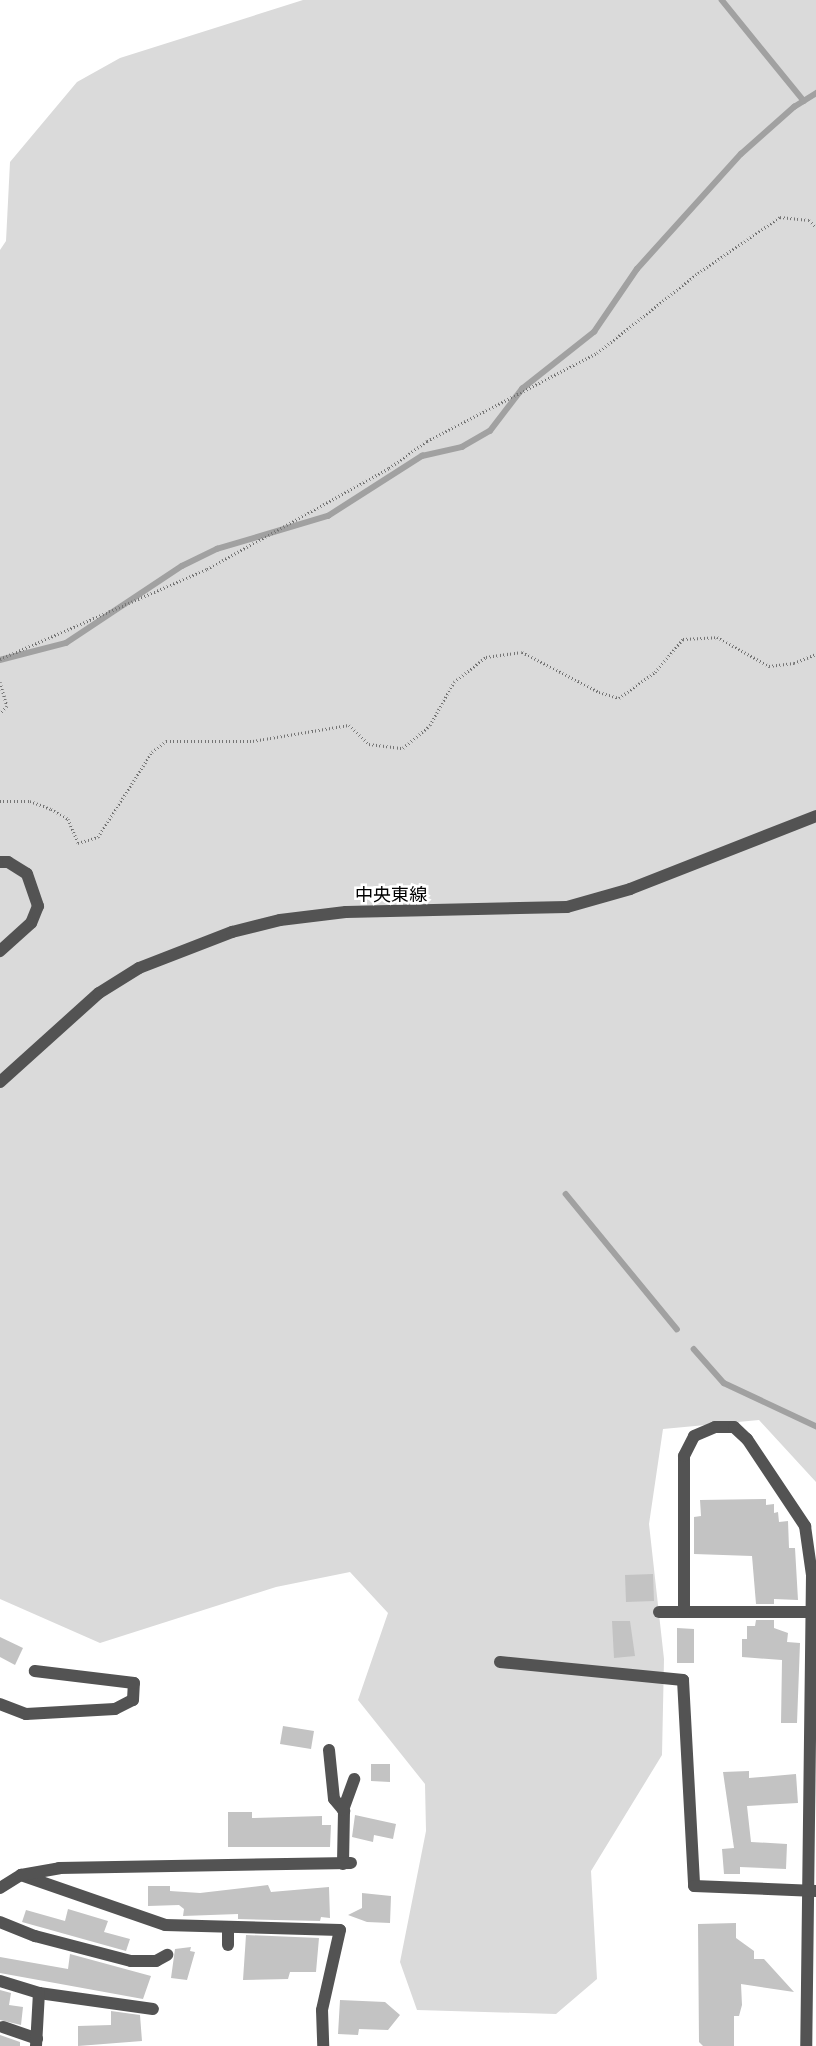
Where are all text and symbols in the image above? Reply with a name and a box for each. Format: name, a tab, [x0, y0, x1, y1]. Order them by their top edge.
street label: 中央東線	[355, 884, 427, 906]

